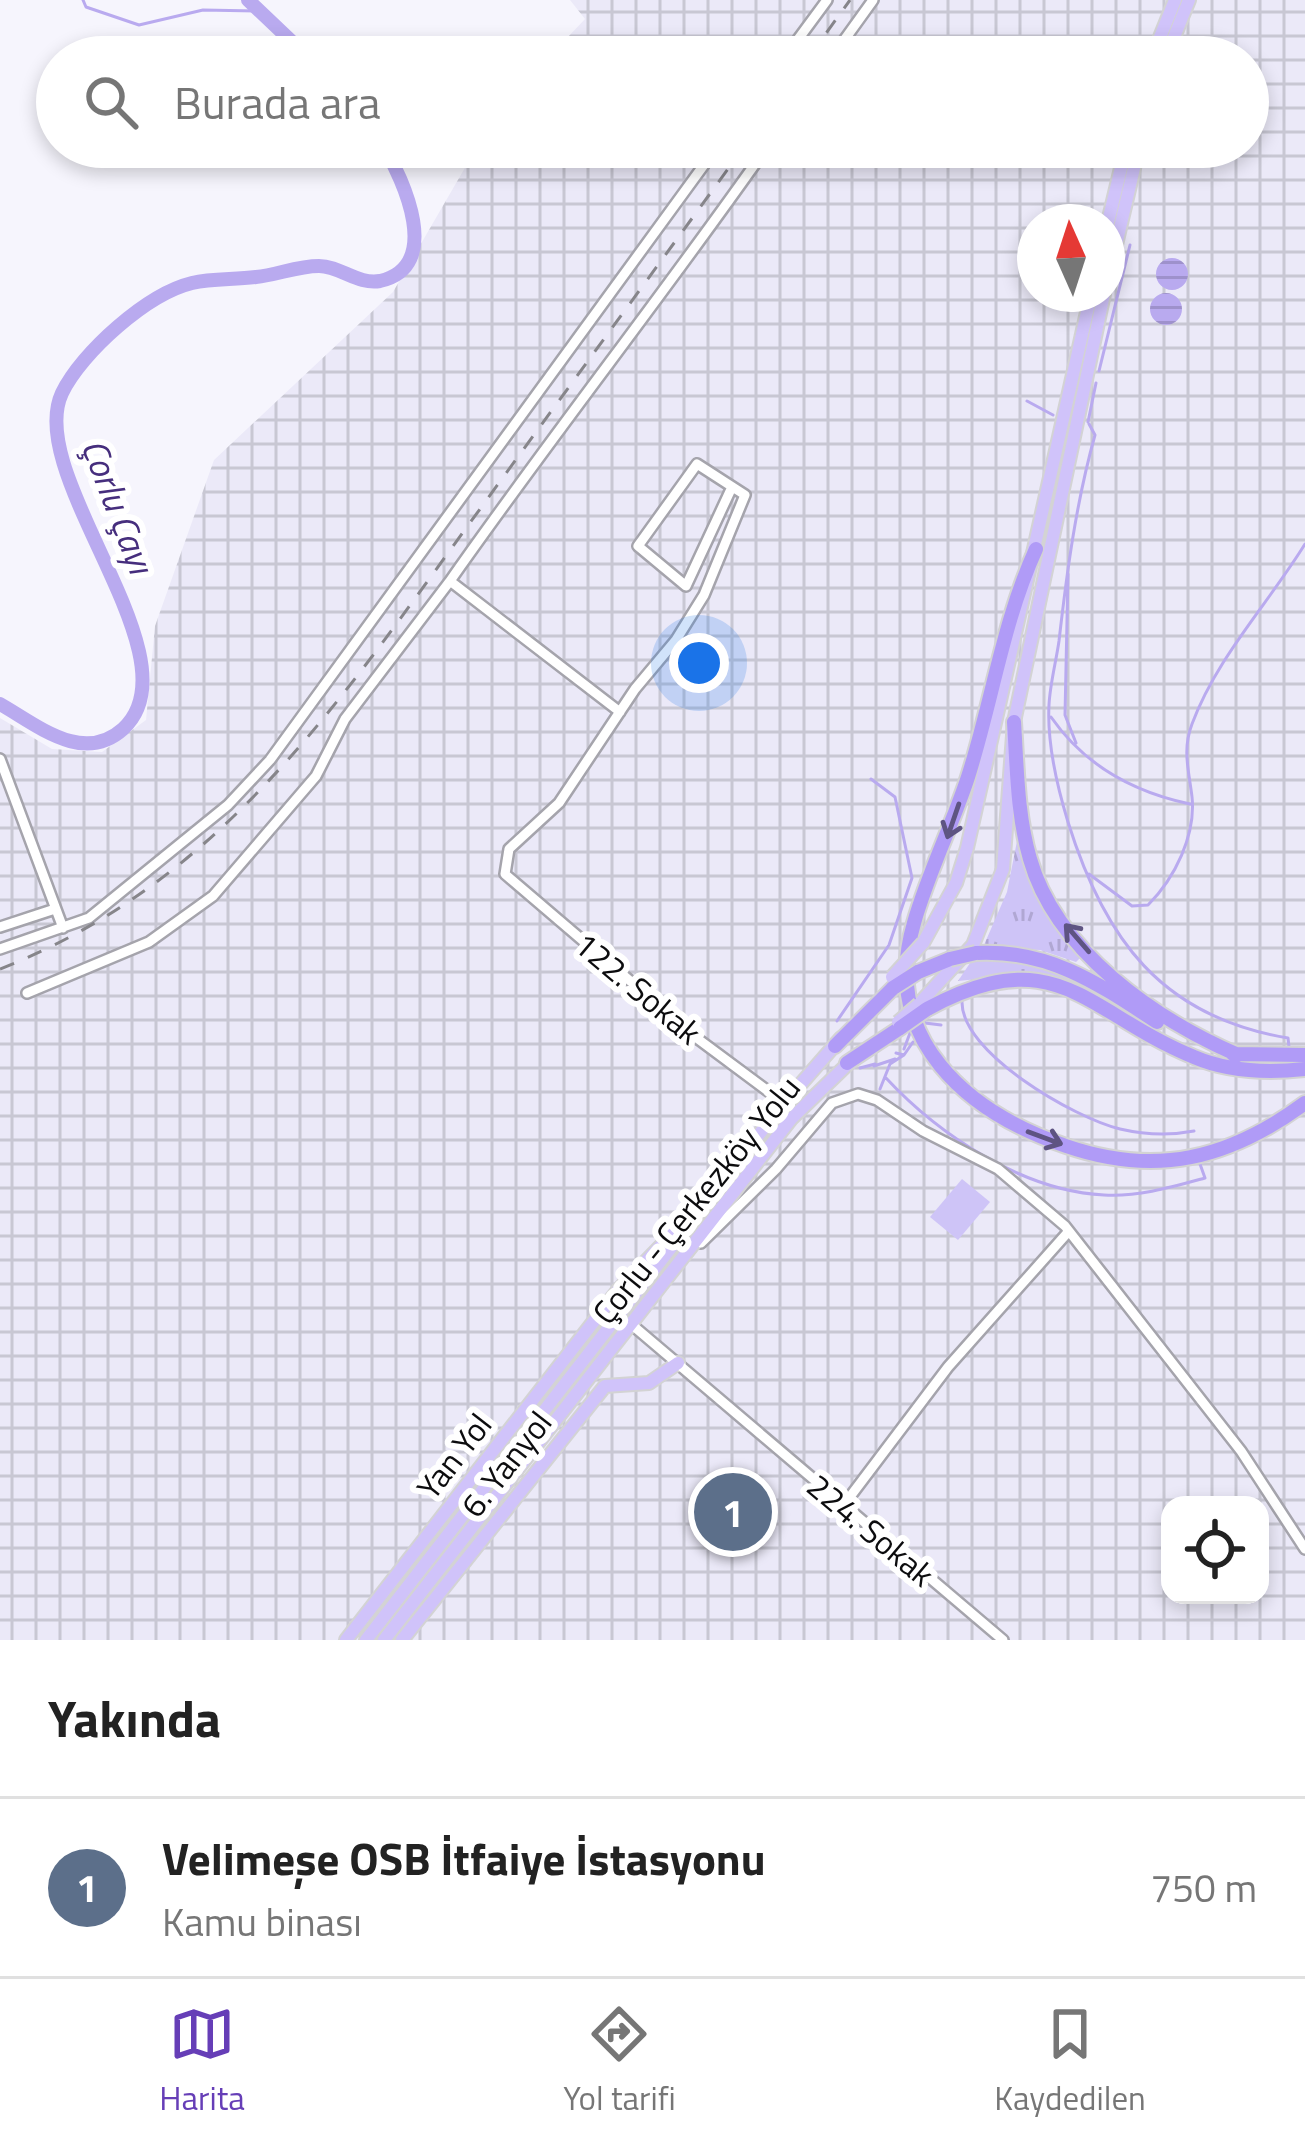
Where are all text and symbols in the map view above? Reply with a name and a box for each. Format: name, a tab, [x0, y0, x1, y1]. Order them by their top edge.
search box	[36, 36, 1269, 168]
text: Burada ara	[174, 68, 381, 136]
icon: search	[78, 69, 144, 135]
north arrow	[1017, 204, 1125, 312]
water label: Çorlu Çayı	[68, 431, 170, 583]
your location	[669, 633, 729, 693]
one-way arrow	[941, 802, 962, 839]
street label: 122. Sokak	[563, 920, 713, 1057]
one-way arrow	[1063, 924, 1091, 954]
street label: Çorlu - Çerkezköy Yolu	[580, 1065, 812, 1335]
one-way arrow	[1026, 1129, 1063, 1150]
street label: 6. Yanyol	[448, 1400, 564, 1528]
street label: Yan Yol	[404, 1402, 504, 1510]
street label: 224. Sokak	[796, 1462, 946, 1599]
pin: 1	[694, 1467, 772, 1557]
map controls	[1161, 1496, 1269, 1604]
button: locate	[1161, 1496, 1269, 1604]
text: Yakında	[48, 1679, 221, 1757]
text: Velimeşe OSB İtfaiye İstasyonu	[162, 1824, 766, 1892]
text: 1	[76, 1858, 98, 1917]
text: 750 m	[1150, 1858, 1257, 1917]
text: Kamu binası	[162, 1892, 362, 1951]
tab: Harita	[159, 2001, 245, 2123]
tab: Yol tarifi	[563, 2001, 676, 2123]
tab: Kaydedilen	[994, 2001, 1146, 2123]

